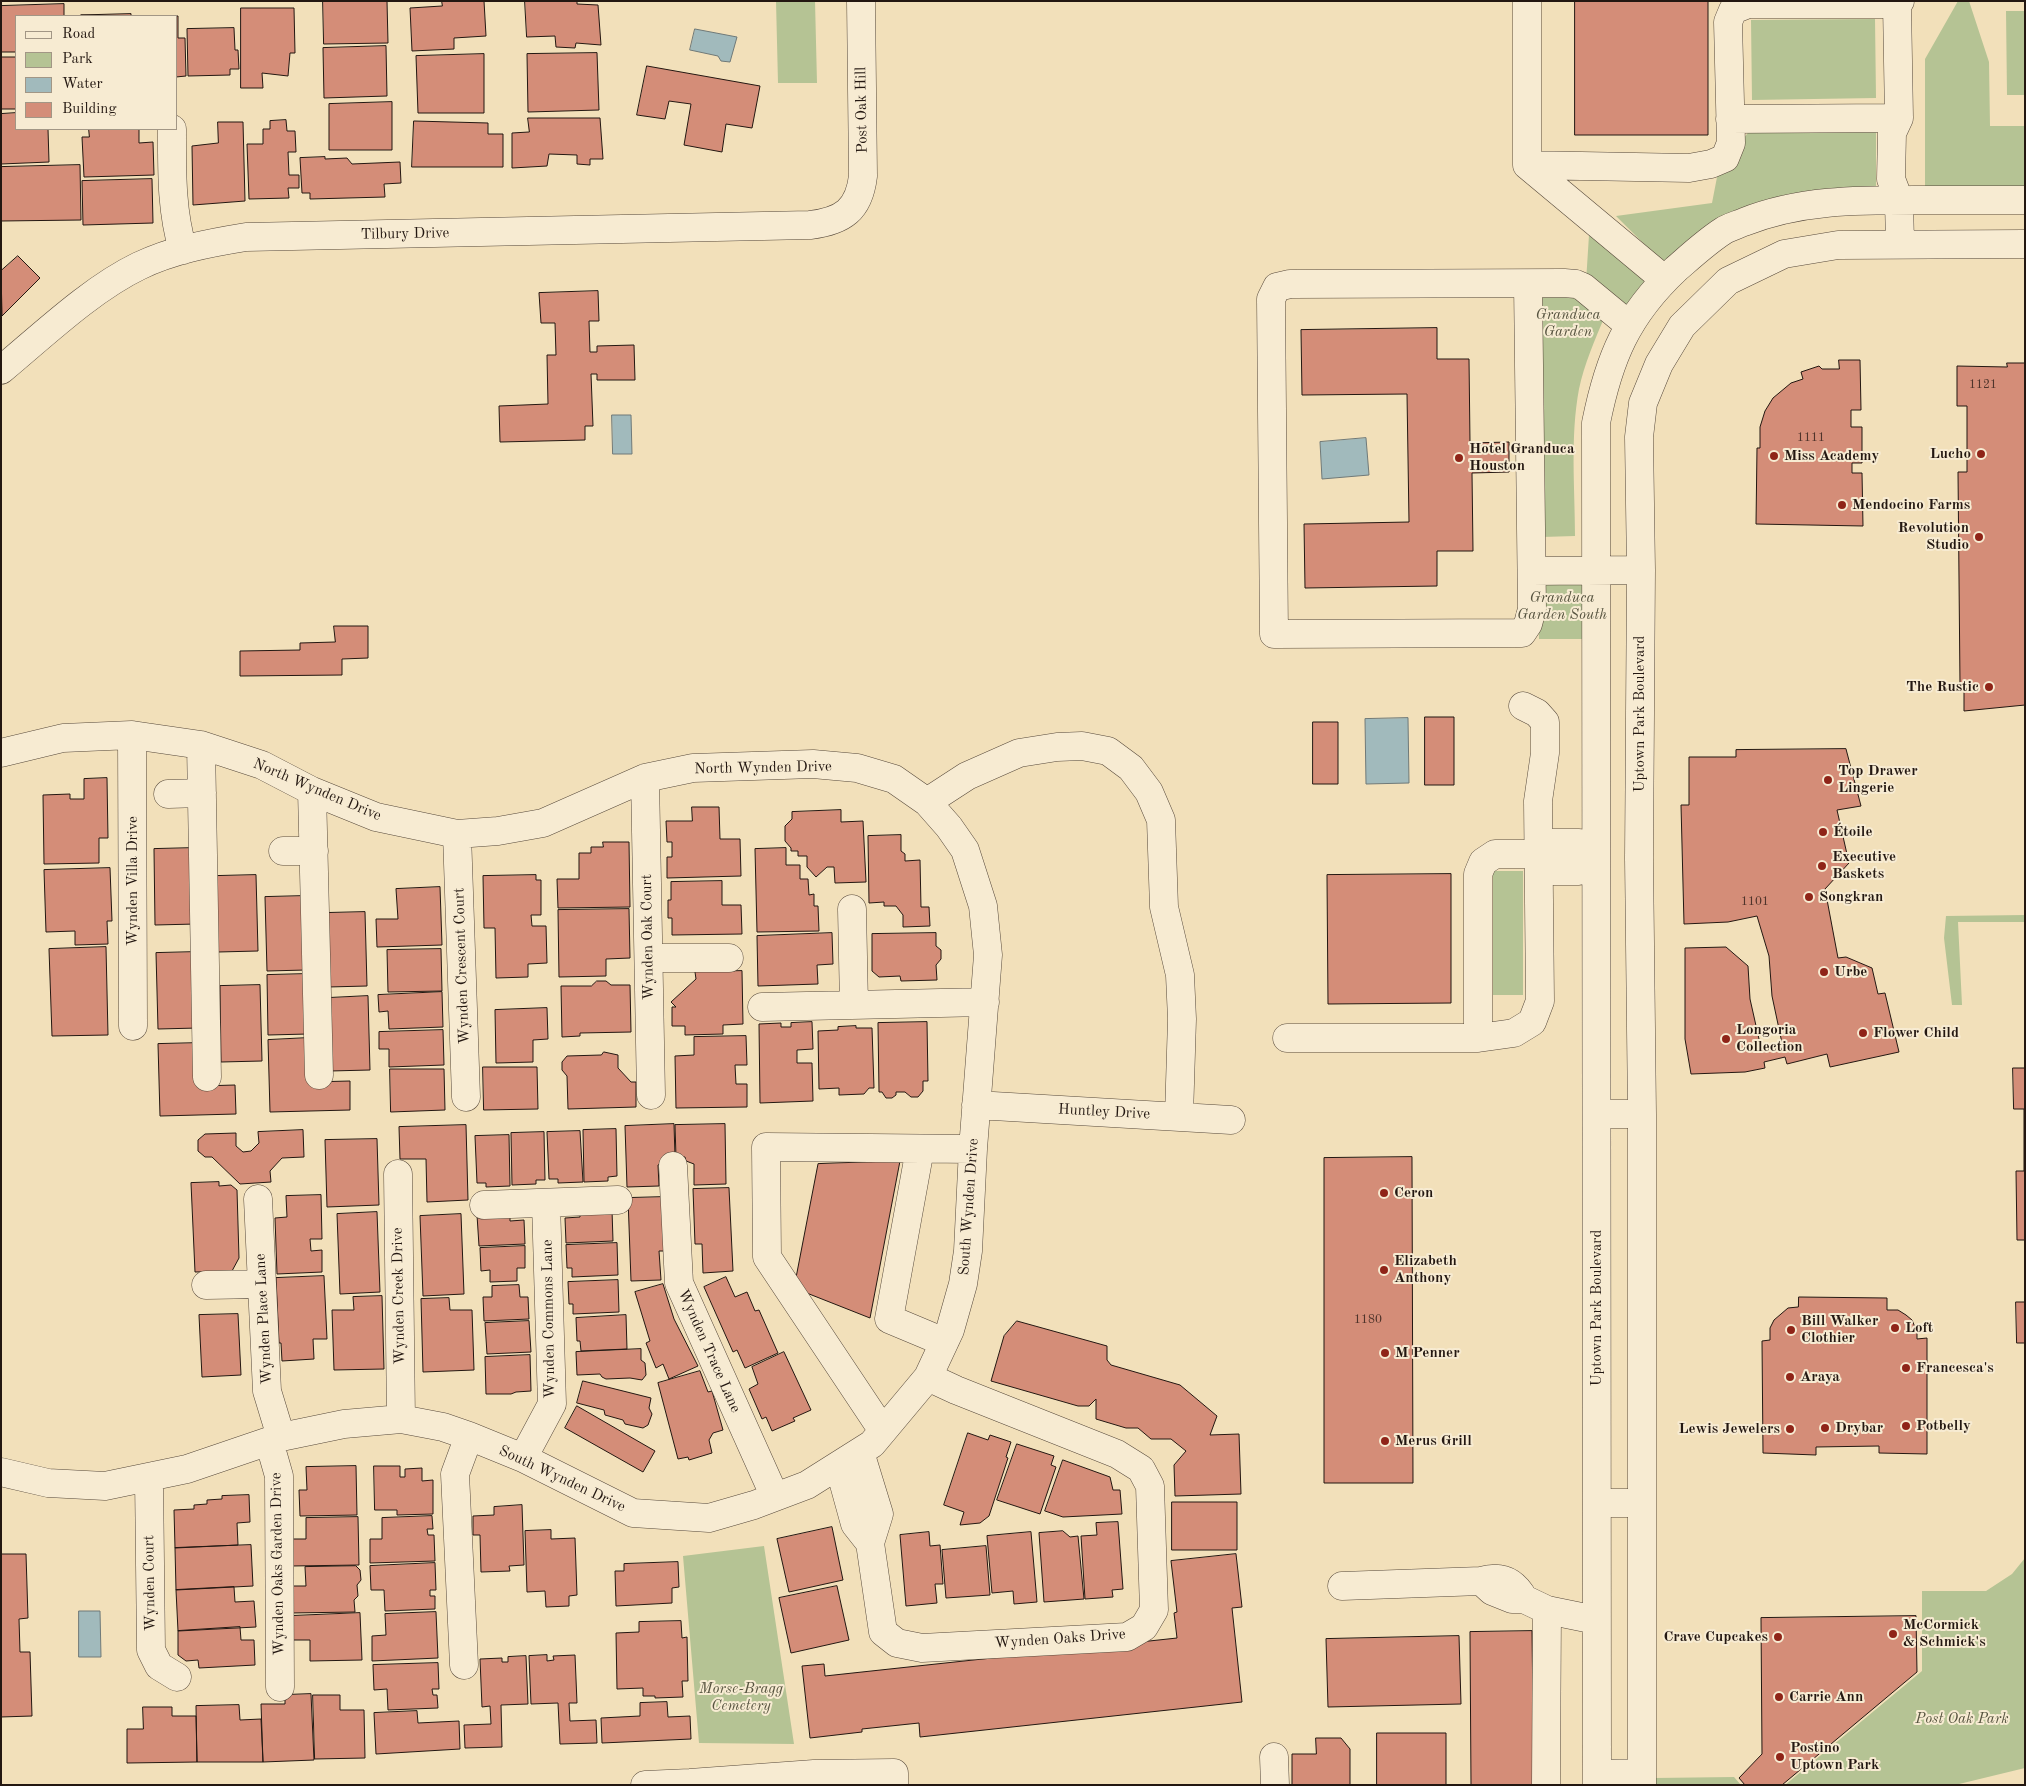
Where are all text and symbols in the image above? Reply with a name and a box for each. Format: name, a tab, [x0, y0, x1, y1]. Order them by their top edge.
legend	[15, 15, 178, 130]
text: Road	[62, 27, 95, 42]
text: Park	[62, 52, 93, 67]
street label: Post Oak Hill	[852, 66, 872, 154]
text: Water	[62, 77, 103, 92]
text: Building	[62, 102, 117, 117]
street label: Tilbury Drive	[360, 224, 450, 244]
park label: Granduca Garden	[1535, 306, 1601, 341]
house number: 1121	[1969, 378, 1997, 392]
house number: 1111	[1797, 431, 1825, 445]
place label: Hotel Granduca Houston	[1469, 440, 1575, 475]
place label: Lucho	[1930, 445, 1971, 463]
place label: Miss Academy	[1784, 447, 1879, 465]
marker: Lucho	[1975, 448, 1987, 460]
marker: Miss Academy	[1768, 450, 1780, 462]
marker: Hotel Granduca Houston	[1453, 452, 1465, 464]
place label: Mendocino Farms	[1852, 496, 1970, 514]
marker: Mendocino Farms	[1836, 499, 1848, 511]
place label: Revolution Studio	[1898, 519, 1969, 554]
marker: Revolution Studio	[1973, 531, 1985, 543]
park label: Granduca Garden South	[1517, 589, 1607, 624]
street label: Uptown Park Boulevard	[1631, 636, 1649, 792]
place label: The Rustic	[1906, 678, 1979, 696]
marker: The Rustic	[1983, 681, 1995, 693]
street label: North Wynden Drive	[250, 755, 384, 825]
street label: North Wynden Drive	[694, 758, 832, 778]
place label: Top Drawer Lingerie	[1838, 762, 1918, 797]
marker: Top Drawer Lingerie	[1822, 774, 1834, 786]
street label: Wynden Villa Drive	[124, 816, 142, 946]
place label: Étoile	[1833, 823, 1873, 841]
marker: Étoile	[1817, 826, 1829, 838]
place label: Executive Baskets	[1832, 848, 1896, 883]
marker: Executive Baskets	[1816, 860, 1828, 872]
street label: Wynden Oak Court	[638, 874, 658, 1000]
street label: Wynden Crescent Court	[450, 887, 474, 1045]
place label: Songkran	[1819, 888, 1883, 906]
marker: Songkran	[1803, 891, 1815, 903]
house number: 1101	[1741, 895, 1769, 909]
place label: Urbe	[1834, 963, 1867, 981]
marker: Urbe	[1818, 966, 1830, 978]
place label: Longoria Collection	[1736, 1021, 1803, 1056]
place label: Flower Child	[1873, 1024, 1959, 1042]
marker: Flower Child	[1857, 1027, 1869, 1039]
marker: Longoria Collection	[1720, 1033, 1732, 1045]
street label: Huntley Drive	[1057, 1101, 1151, 1123]
street label: South Wynden Drive	[955, 1138, 983, 1276]
place label: Ceron	[1394, 1184, 1433, 1202]
marker: Ceron	[1378, 1187, 1390, 1199]
street label: Wynden Creek Drive	[389, 1227, 409, 1365]
street label: Uptown Park Boulevard	[1588, 1230, 1606, 1386]
street label: Wynden Commons Lane	[539, 1239, 559, 1399]
place label: Elizabeth Anthony	[1394, 1252, 1457, 1287]
street label: Wynden Place Lane	[252, 1253, 276, 1385]
marker: Elizabeth Anthony	[1378, 1264, 1390, 1276]
street label: Wynden Trace Lane	[674, 1286, 744, 1416]
place label: Bill Walker Clothier	[1801, 1312, 1878, 1347]
house number: 1180	[1354, 1313, 1382, 1327]
place label: Loft	[1905, 1319, 1933, 1337]
marker: Loft	[1889, 1322, 1901, 1334]
marker: Bill Walker Clothier	[1785, 1324, 1797, 1336]
place label: M Penner	[1395, 1344, 1460, 1362]
marker: M Penner	[1379, 1347, 1391, 1359]
place label: Francesca's	[1916, 1359, 1994, 1377]
marker: Francesca's	[1900, 1362, 1912, 1374]
place label: Araya	[1800, 1368, 1840, 1386]
marker: Araya	[1784, 1371, 1796, 1383]
place label: Potbelly	[1916, 1417, 1971, 1435]
place label: Drybar	[1835, 1419, 1883, 1437]
place label: Lewis Jewelers	[1678, 1420, 1780, 1438]
marker: Potbelly	[1900, 1420, 1912, 1432]
marker: Drybar	[1819, 1422, 1831, 1434]
marker: Lewis Jewelers	[1784, 1423, 1796, 1435]
place label: Merus Grill	[1395, 1432, 1472, 1450]
marker: Merus Grill	[1379, 1435, 1391, 1447]
street label: South Wynden Drive	[496, 1442, 628, 1516]
street label: Wynden Oaks Garden Drive	[267, 1472, 289, 1656]
street label: Wynden Court	[140, 1535, 160, 1631]
place label: McCormick & Schmick's	[1903, 1616, 1986, 1651]
street label: Wynden Oaks Drive	[994, 1625, 1126, 1653]
place label: Crave Cupcakes	[1663, 1628, 1768, 1646]
marker: McCormick & Schmick's	[1887, 1628, 1899, 1640]
marker: Crave Cupcakes	[1772, 1631, 1784, 1643]
park label: Morse-Bragg Cemetery	[699, 1680, 783, 1715]
place label: Carrie Ann	[1789, 1688, 1863, 1706]
marker: Carrie Ann	[1773, 1691, 1785, 1703]
park label: Post Oak Park	[1915, 1710, 2009, 1728]
place label: Postino Uptown Park	[1790, 1739, 1879, 1774]
marker: Postino Uptown Park	[1774, 1751, 1786, 1763]

